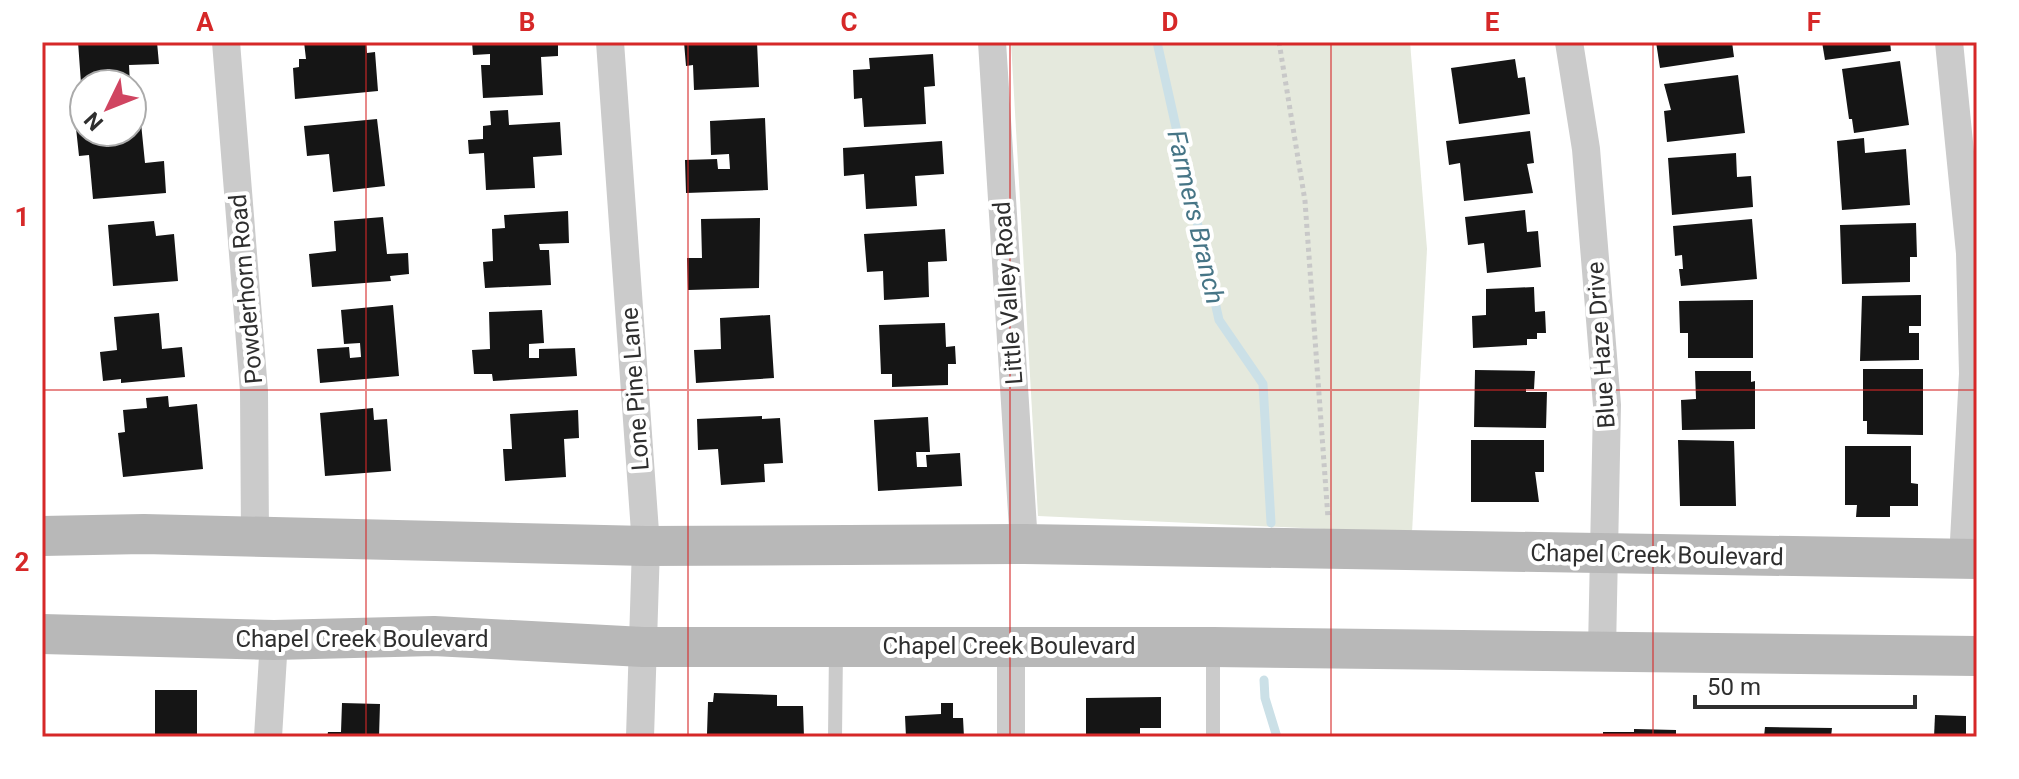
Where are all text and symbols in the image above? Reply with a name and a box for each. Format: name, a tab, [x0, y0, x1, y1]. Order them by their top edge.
text: A	[196, 7, 214, 37]
text: B	[519, 7, 535, 37]
text: C	[840, 7, 858, 37]
text: D	[1162, 7, 1178, 37]
text: E	[1485, 7, 1500, 37]
text: F	[1807, 7, 1821, 37]
north arrow	[68, 68, 148, 148]
text: N	[79, 107, 108, 136]
water label: Farmers Branch	[1161, 127, 1231, 307]
street label: Powderhorn Road	[224, 193, 268, 385]
street label: Little Valley Road	[988, 201, 1028, 385]
text: 1	[15, 202, 29, 232]
street label: Blue Haze Drive	[1581, 261, 1621, 429]
street label: Lone Pine Lane	[615, 307, 655, 471]
street label: Chapel Creek Boulevard	[1530, 539, 1784, 571]
text: 2	[15, 547, 29, 577]
street label: Chapel Creek Boulevard	[235, 625, 489, 653]
street label: Chapel Creek Boulevard	[882, 632, 1136, 660]
scale bar	[1695, 659, 1915, 709]
text: 50 m	[1707, 673, 1761, 701]

